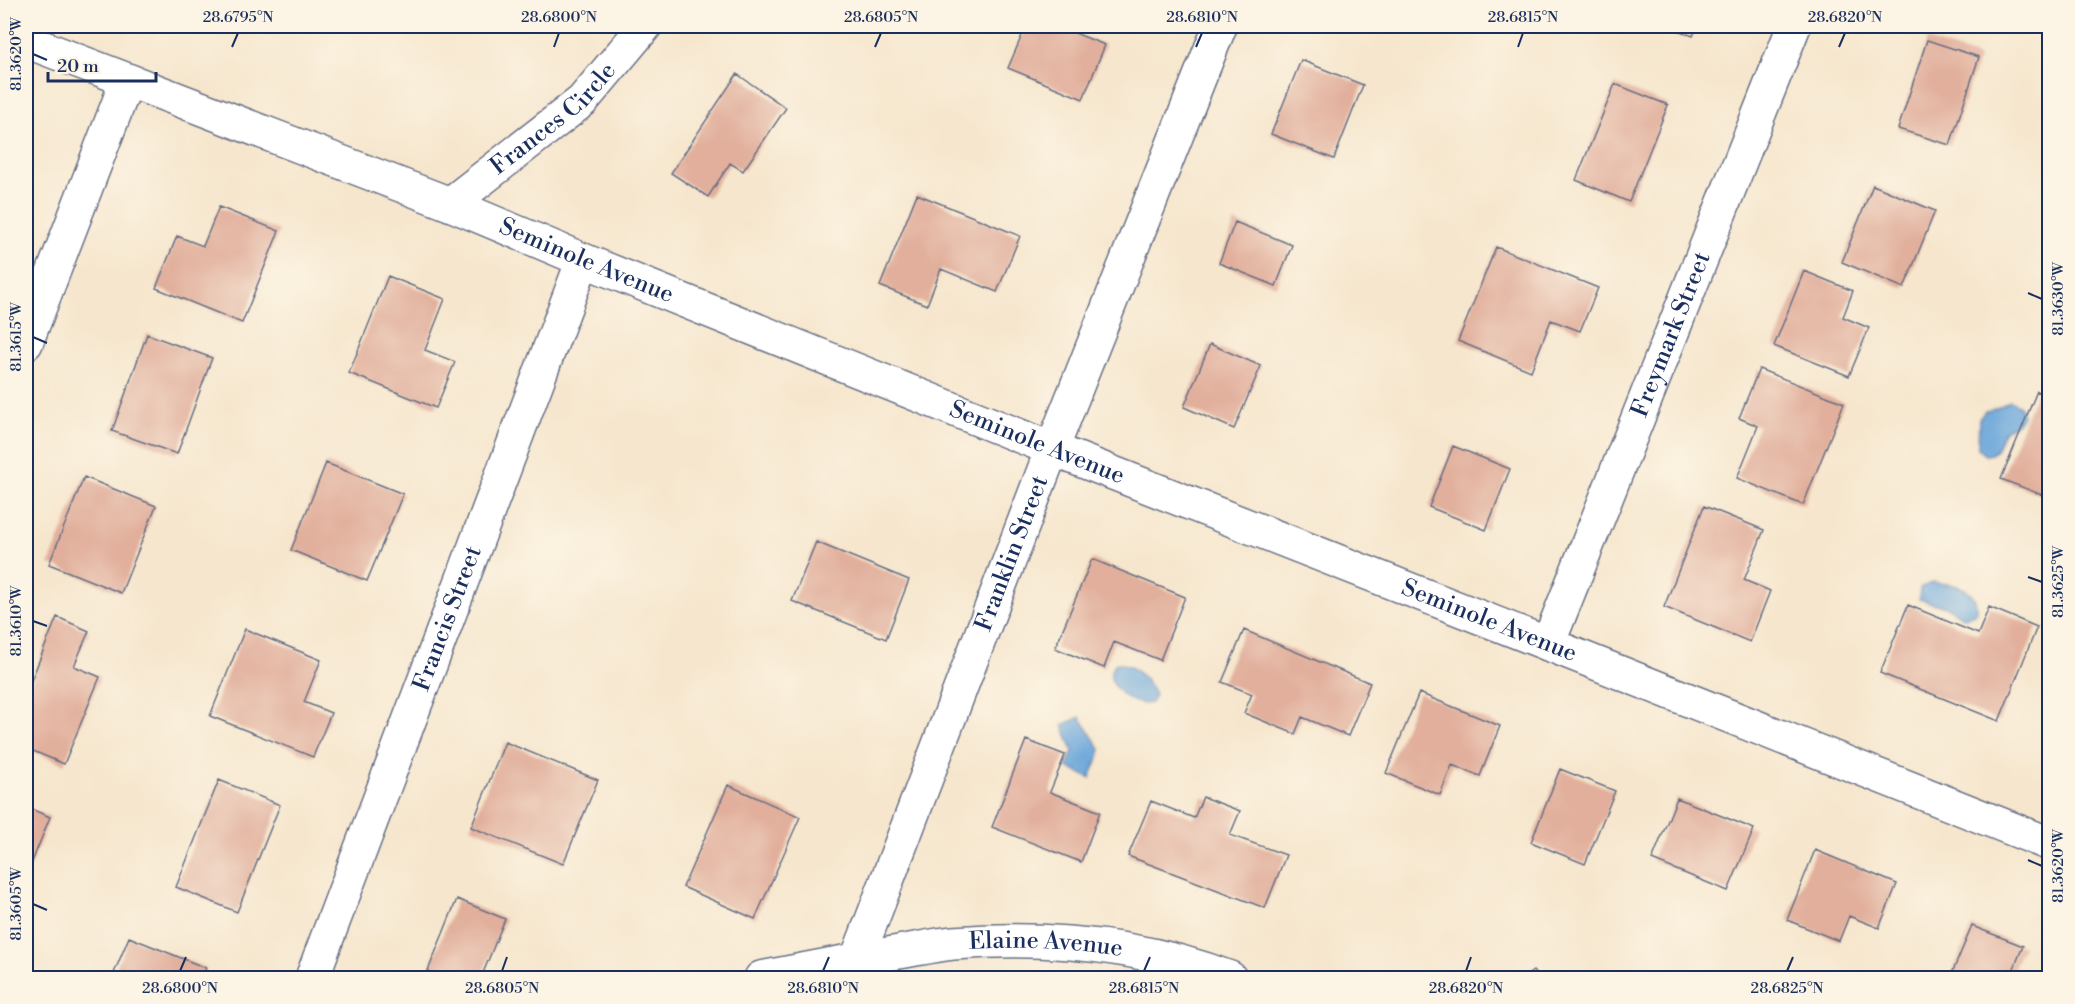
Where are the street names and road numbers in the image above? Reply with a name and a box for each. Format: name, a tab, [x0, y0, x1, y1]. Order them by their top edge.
street label: Frances Circle	[484, 57, 623, 182]
street label: Seminole Avenue	[495, 211, 678, 310]
street label: Freymark Street	[1625, 247, 1718, 422]
street label: Seminole Avenue	[945, 394, 1129, 491]
street label: Franklin Street	[969, 471, 1056, 636]
street label: Francis Street	[407, 541, 489, 696]
street label: Seminole Avenue	[1397, 573, 1581, 669]
street label: Elaine Avenue	[968, 926, 1125, 964]

